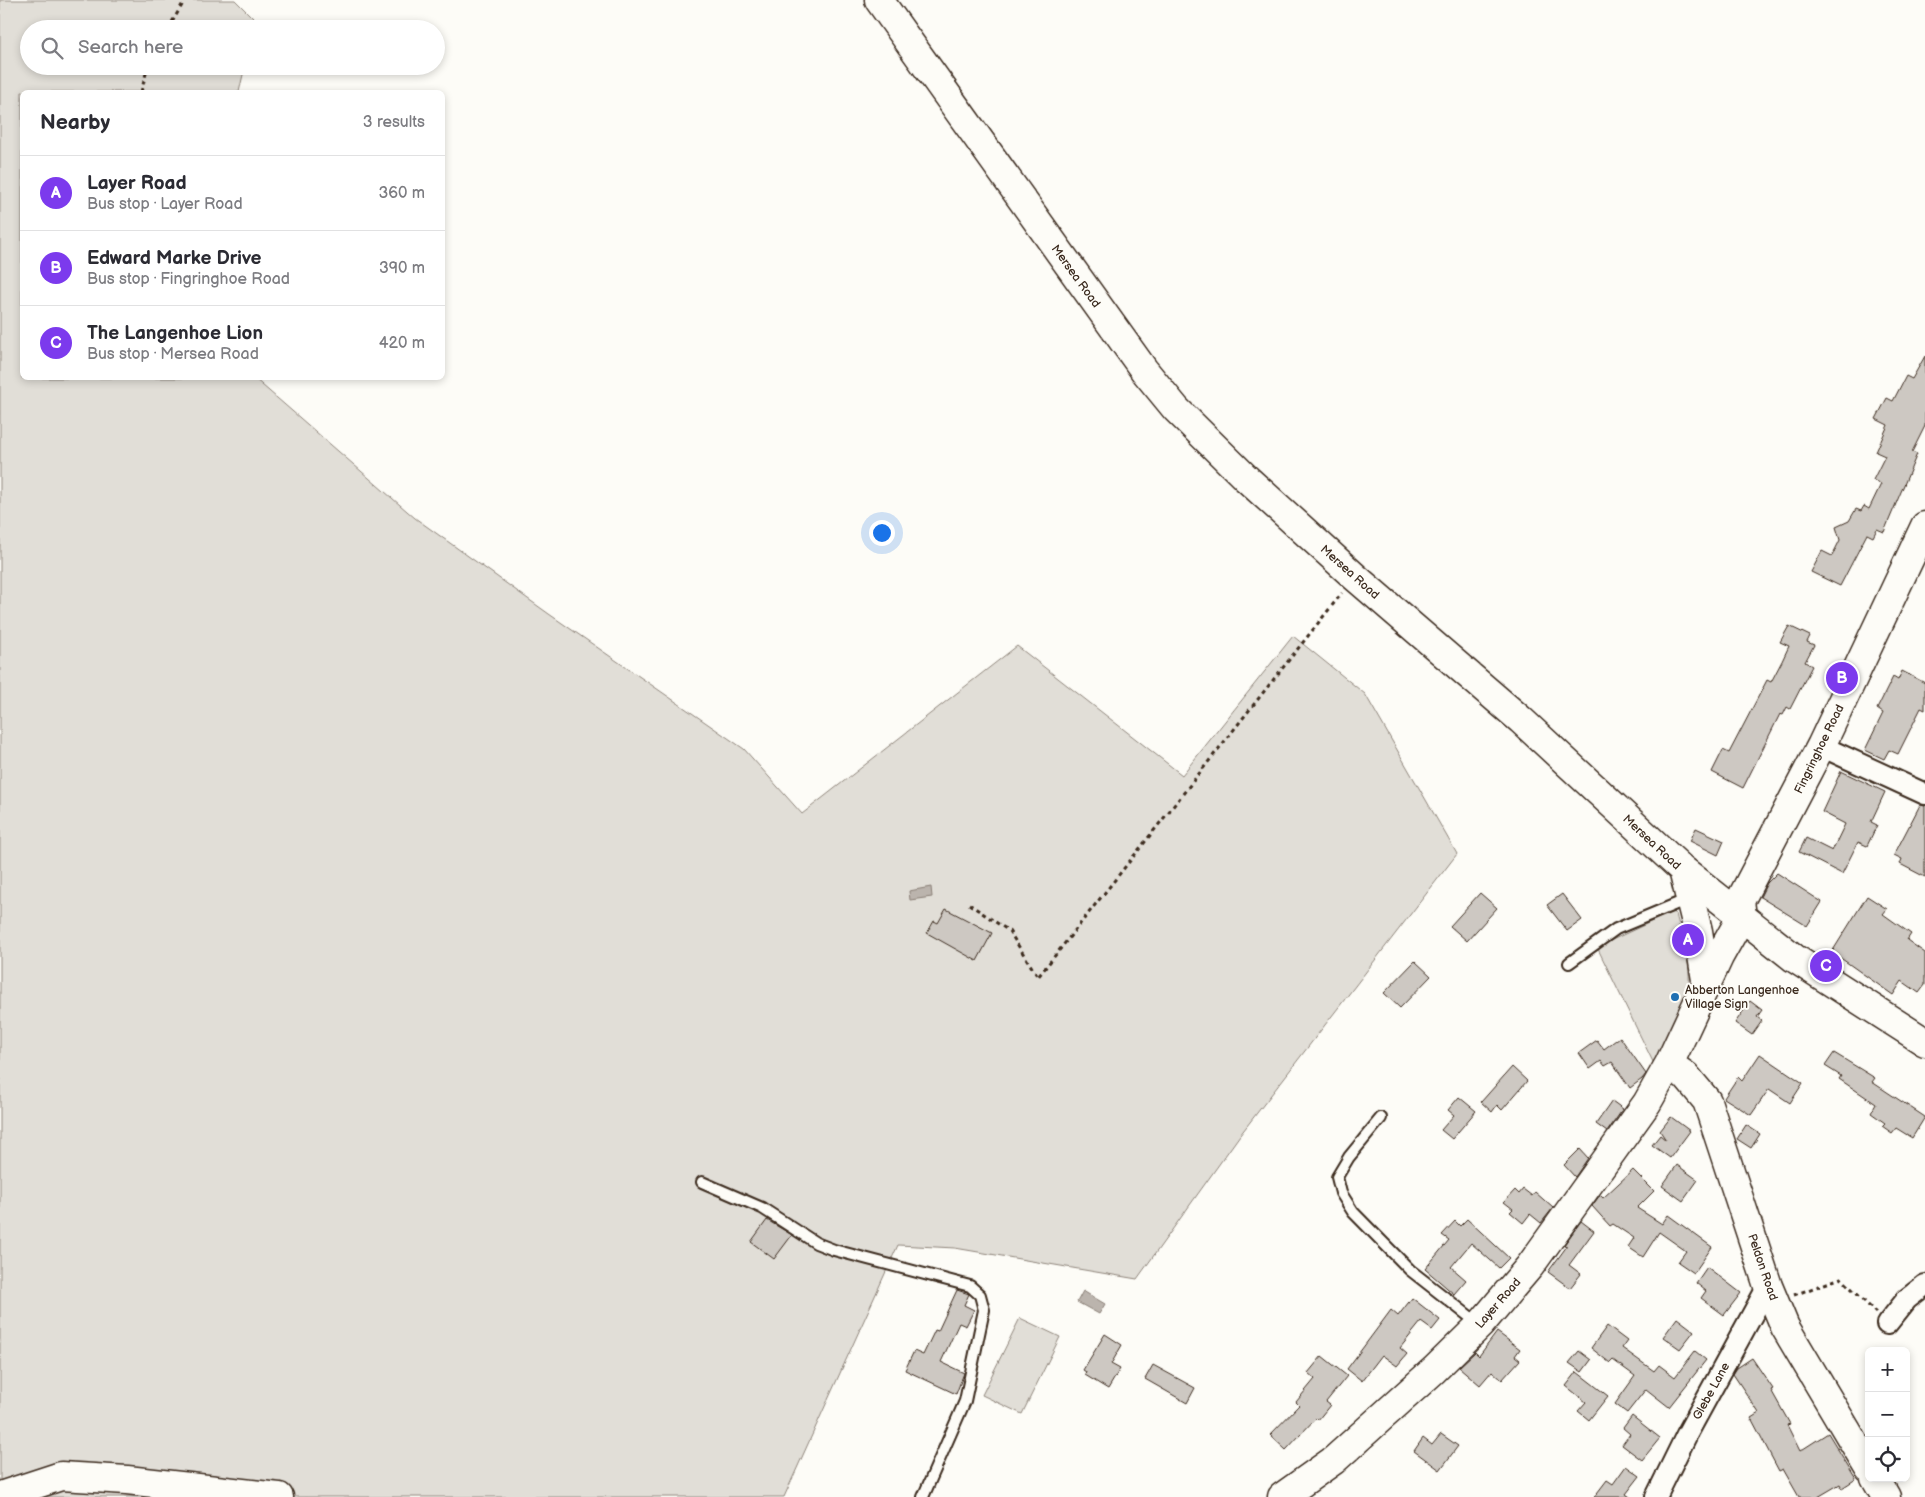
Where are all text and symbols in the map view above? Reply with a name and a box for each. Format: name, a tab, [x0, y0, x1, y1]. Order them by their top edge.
search box	[20, 20, 445, 75]
icon: search	[38, 34, 66, 62]
text: Search here	[78, 36, 183, 59]
text: Nearby	[40, 110, 110, 135]
text: 3 results	[363, 113, 425, 132]
text: Layer Road	[87, 172, 186, 195]
text: A	[51, 184, 61, 203]
text: 360 m	[378, 184, 425, 203]
text: Bus stop · Layer Road	[87, 195, 243, 214]
street label: Mersea Road	[1048, 242, 1103, 311]
text: Edward Marke Drive	[87, 247, 262, 270]
text: B	[50, 259, 62, 278]
text: 390 m	[379, 259, 425, 278]
text: Bus stop · Fingringhoe Road	[87, 270, 290, 289]
text: The Langenhoe Lion	[87, 322, 263, 345]
text: C	[50, 334, 62, 353]
text: 420 m	[379, 334, 425, 353]
text: Bus stop · Mersea Road	[87, 345, 259, 364]
your location	[869, 520, 895, 546]
street label: Mersea Road	[1317, 542, 1382, 603]
pin: B	[1826, 659, 1858, 697]
street label: Fingringhoe Road	[1791, 702, 1848, 796]
street label: Mersea Road	[1620, 812, 1684, 873]
pin: A	[1672, 921, 1704, 959]
pin: C	[1810, 947, 1842, 985]
place label: Abberton Langenhoe Village Sign	[1685, 983, 1799, 1012]
marker: Abberton Langenhoe Village Sign	[1669, 991, 1681, 1003]
street label: Peldon Road	[1744, 1232, 1781, 1303]
street label: Layer Road	[1472, 1275, 1524, 1332]
map controls	[1865, 1347, 1910, 1482]
button: +	[1865, 1347, 1910, 1392]
street label: Glebe Lane	[1690, 1360, 1733, 1422]
button: −	[1865, 1392, 1910, 1437]
button: locate	[1865, 1437, 1910, 1482]

